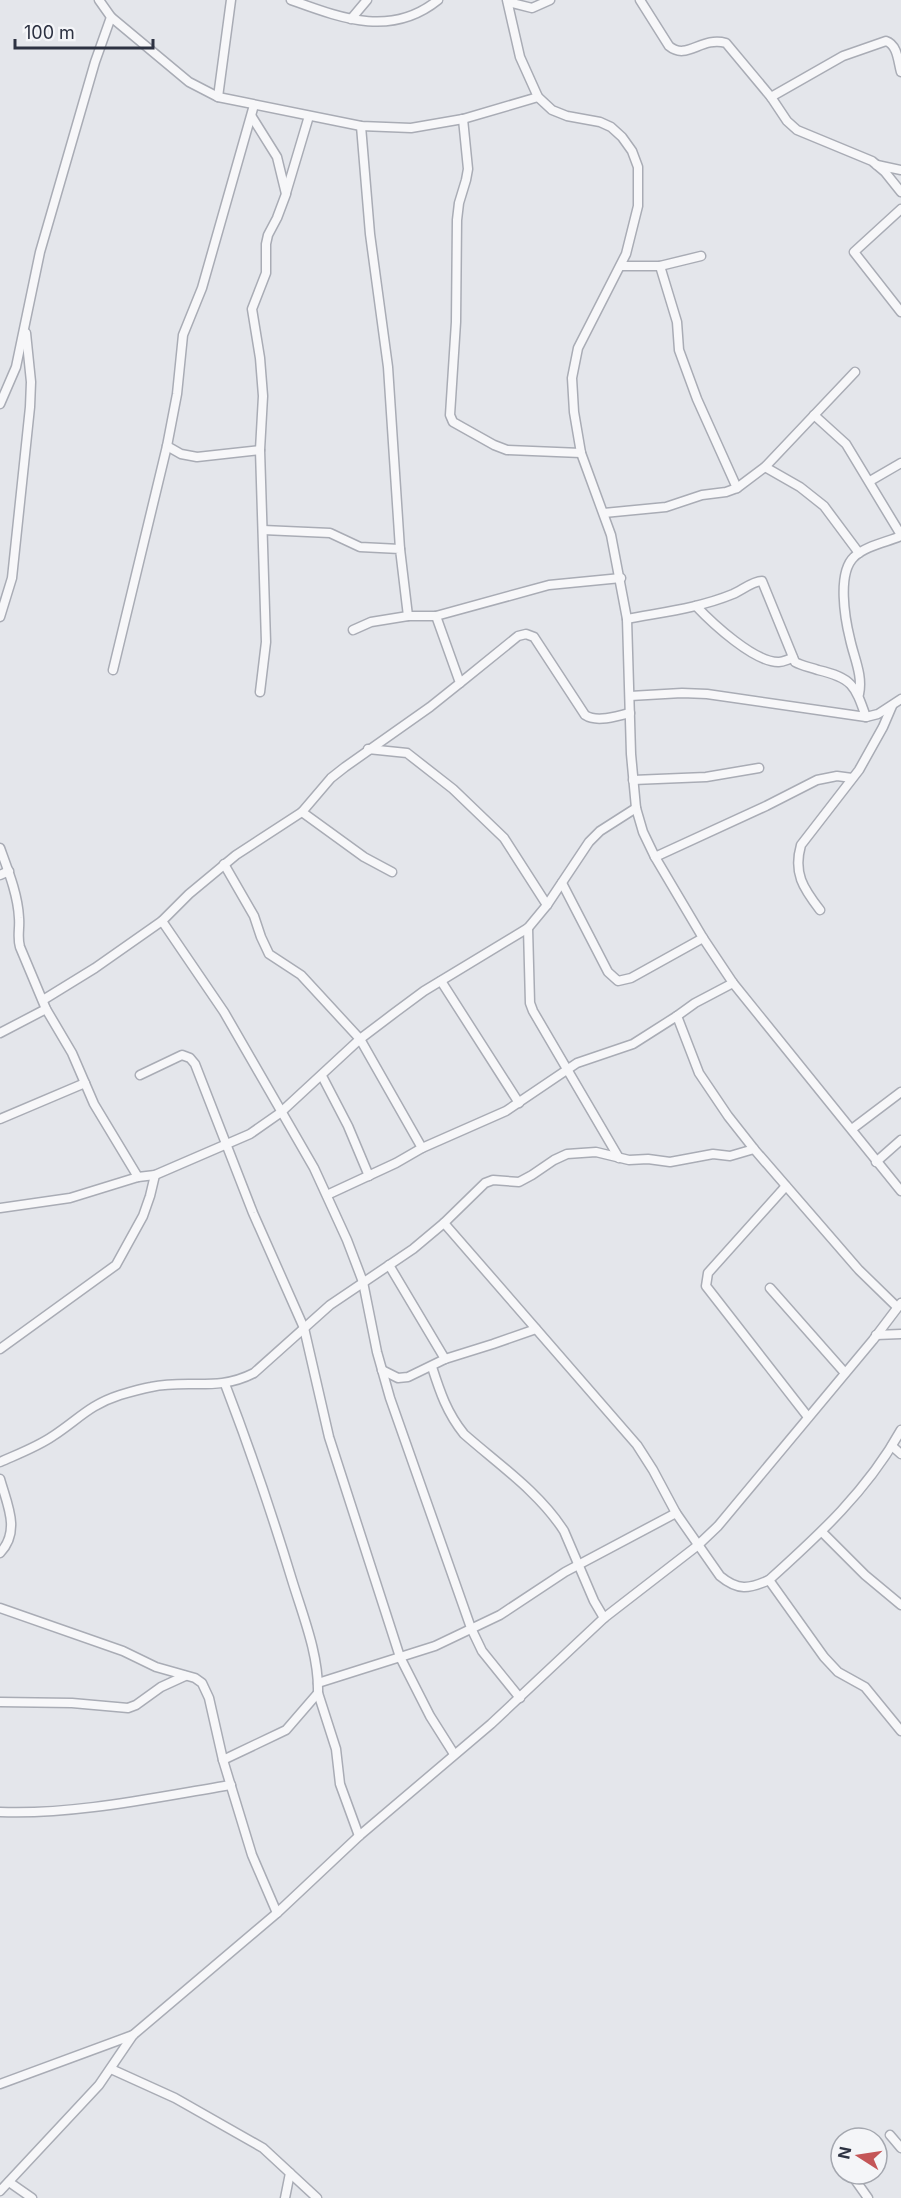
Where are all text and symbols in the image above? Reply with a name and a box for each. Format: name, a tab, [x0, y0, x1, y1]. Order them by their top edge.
scale bar	[15, 12, 153, 50]
text: 100 m	[24, 22, 75, 43]
north arrow	[829, 2126, 889, 2186]
text: N	[833, 2145, 855, 2161]

